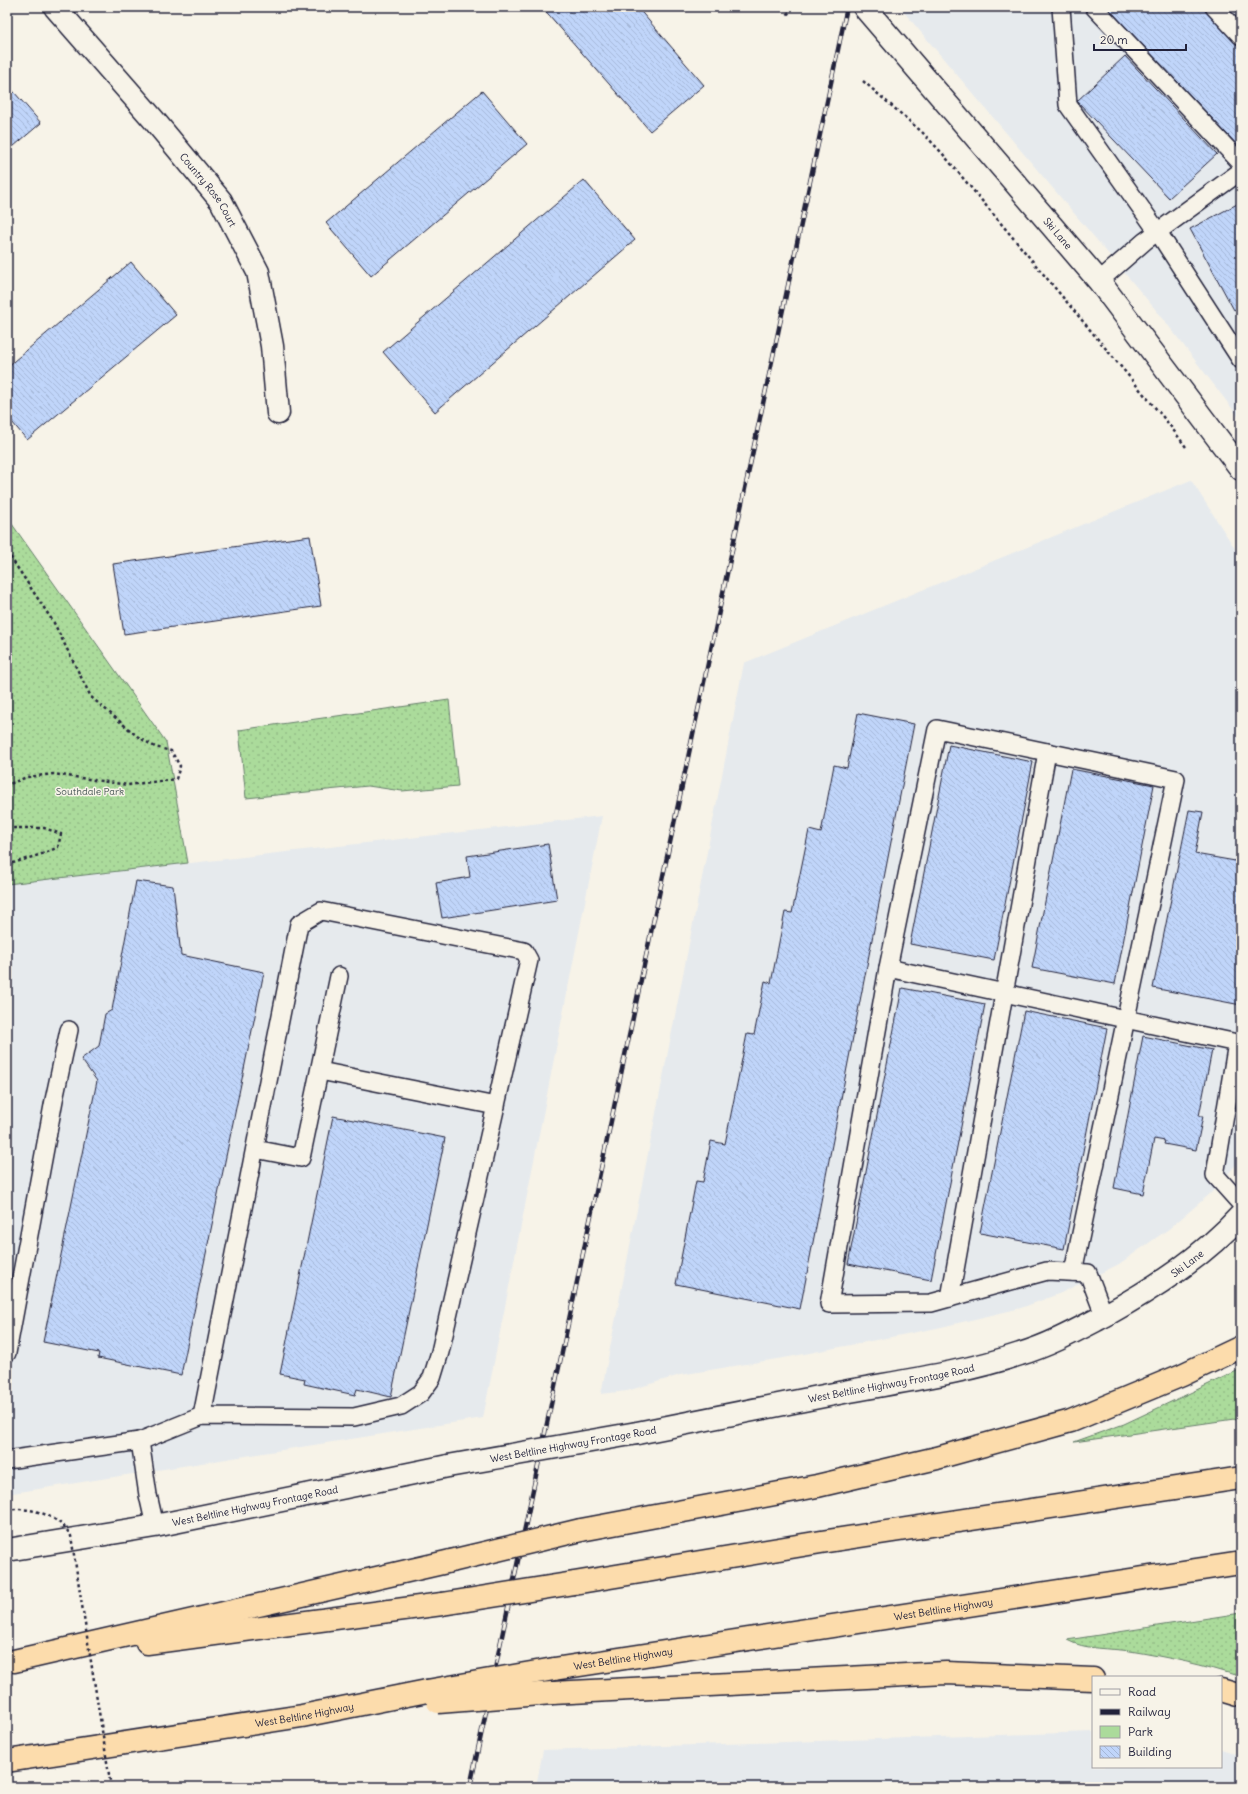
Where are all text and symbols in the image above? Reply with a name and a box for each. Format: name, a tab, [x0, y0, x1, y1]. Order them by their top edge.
scale bar	[1094, 26, 1186, 52]
text: 20 m	[1100, 32, 1128, 47]
street label: Country Rose Court	[177, 150, 240, 230]
street label: Ski Lane	[1040, 215, 1075, 252]
park label: Southdale Park	[56, 785, 124, 798]
street label: Ski Lane	[1168, 1247, 1206, 1280]
street label: West Beltline Highway Frontage Road	[807, 1361, 976, 1406]
street label: West Beltline Highway Frontage Road	[489, 1423, 657, 1466]
street label: West Beltline Highway Frontage Road	[171, 1483, 339, 1529]
street label: West Beltline Highway	[893, 1595, 994, 1623]
street label: West Beltline Highway	[573, 1645, 674, 1673]
legend	[1092, 1676, 1222, 1768]
text: Road	[1128, 1684, 1156, 1699]
street label: West Beltline Highway	[254, 1700, 355, 1730]
text: Railway	[1128, 1704, 1171, 1719]
text: Park	[1128, 1724, 1153, 1739]
text: Building	[1128, 1744, 1172, 1759]

